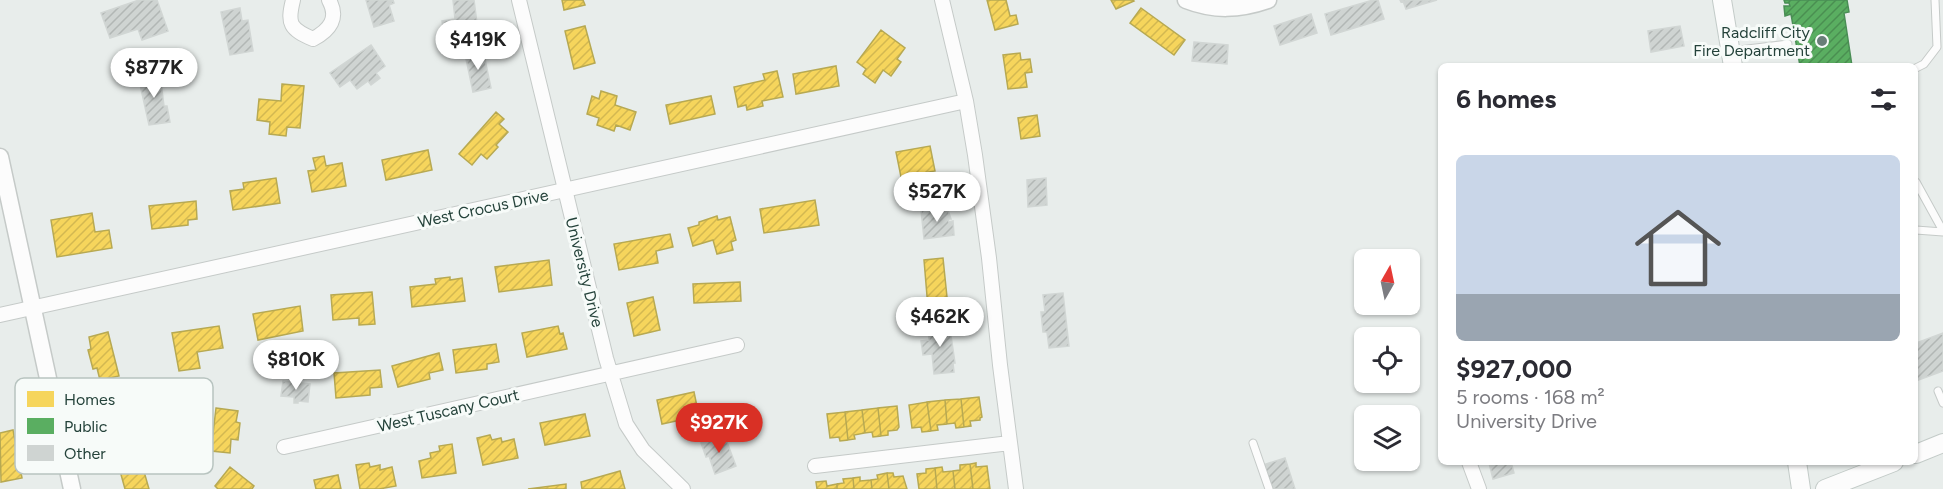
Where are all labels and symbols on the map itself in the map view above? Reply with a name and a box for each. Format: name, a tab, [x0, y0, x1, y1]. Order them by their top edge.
pin: $419K	[436, 20, 520, 71]
place label: Radcliff City Fire Department	[1693, 23, 1811, 60]
marker: Radcliff City Fire Department	[1815, 34, 1829, 48]
pin: $877K	[112, 48, 196, 99]
pin: $527K	[895, 172, 979, 223]
street label: West Crocus Drive	[416, 185, 550, 232]
street label: University Drive	[562, 215, 607, 329]
north arrow	[1354, 249, 1420, 315]
pin: $462K	[898, 297, 982, 348]
pin: $810K	[254, 340, 338, 391]
legend	[15, 378, 213, 474]
street label: West Tuscany Court	[376, 385, 521, 436]
text: Homes	[64, 390, 115, 409]
pin: $927K	[677, 403, 761, 454]
text: Public	[64, 417, 108, 436]
text: Other	[64, 444, 106, 463]

